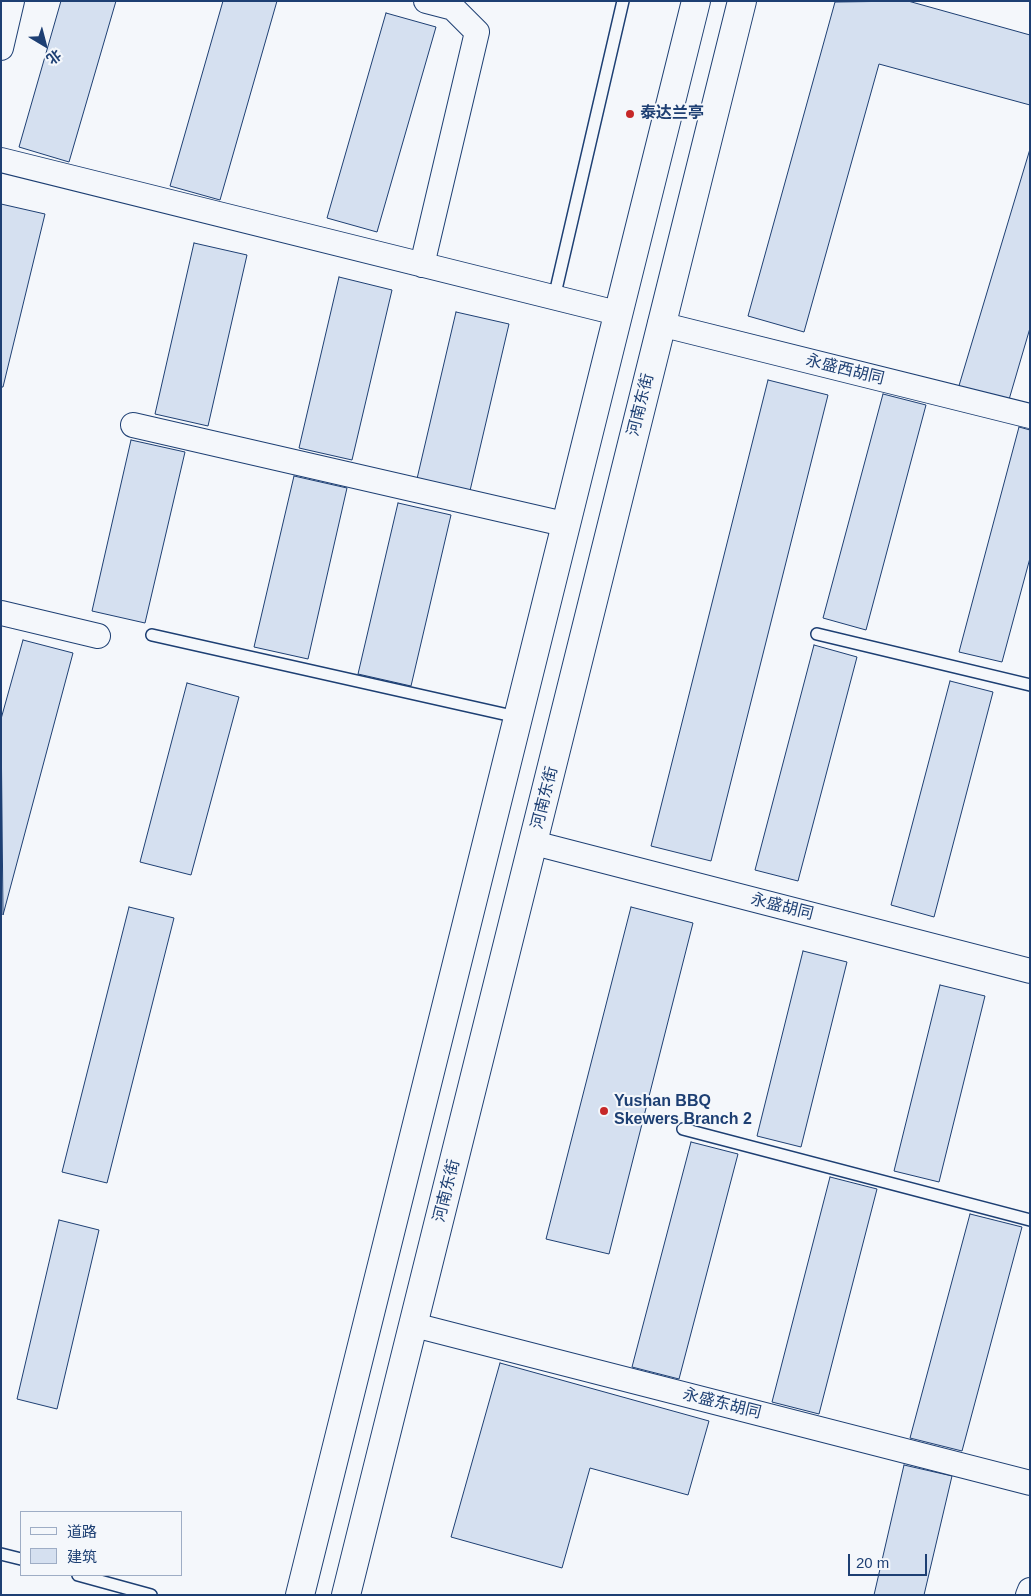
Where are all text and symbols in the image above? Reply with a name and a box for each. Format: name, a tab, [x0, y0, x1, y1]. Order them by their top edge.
north arrow	[20, 20, 70, 70]
text: 北	[44, 46, 64, 68]
place label: 泰达兰亭	[640, 104, 704, 124]
marker: 泰达兰亭	[624, 108, 636, 120]
street label: 永盛西胡同	[804, 351, 886, 389]
street label: 河南东街	[624, 372, 658, 438]
street label: 河南东街	[528, 765, 562, 831]
street label: 永盛胡同	[749, 890, 815, 924]
place label: Yushan BBQ Skewers Branch 2	[614, 1092, 752, 1130]
marker: Yushan BBQ Skewers Branch 2	[598, 1105, 610, 1117]
street label: 河南东街	[430, 1158, 464, 1224]
street label: 永盛东胡同	[681, 1385, 763, 1423]
legend	[20, 1511, 182, 1576]
text: 道路	[67, 1523, 97, 1540]
scale bar	[851, 1544, 930, 1576]
text: 建筑	[67, 1548, 97, 1565]
text: 20 m	[856, 1554, 889, 1571]

